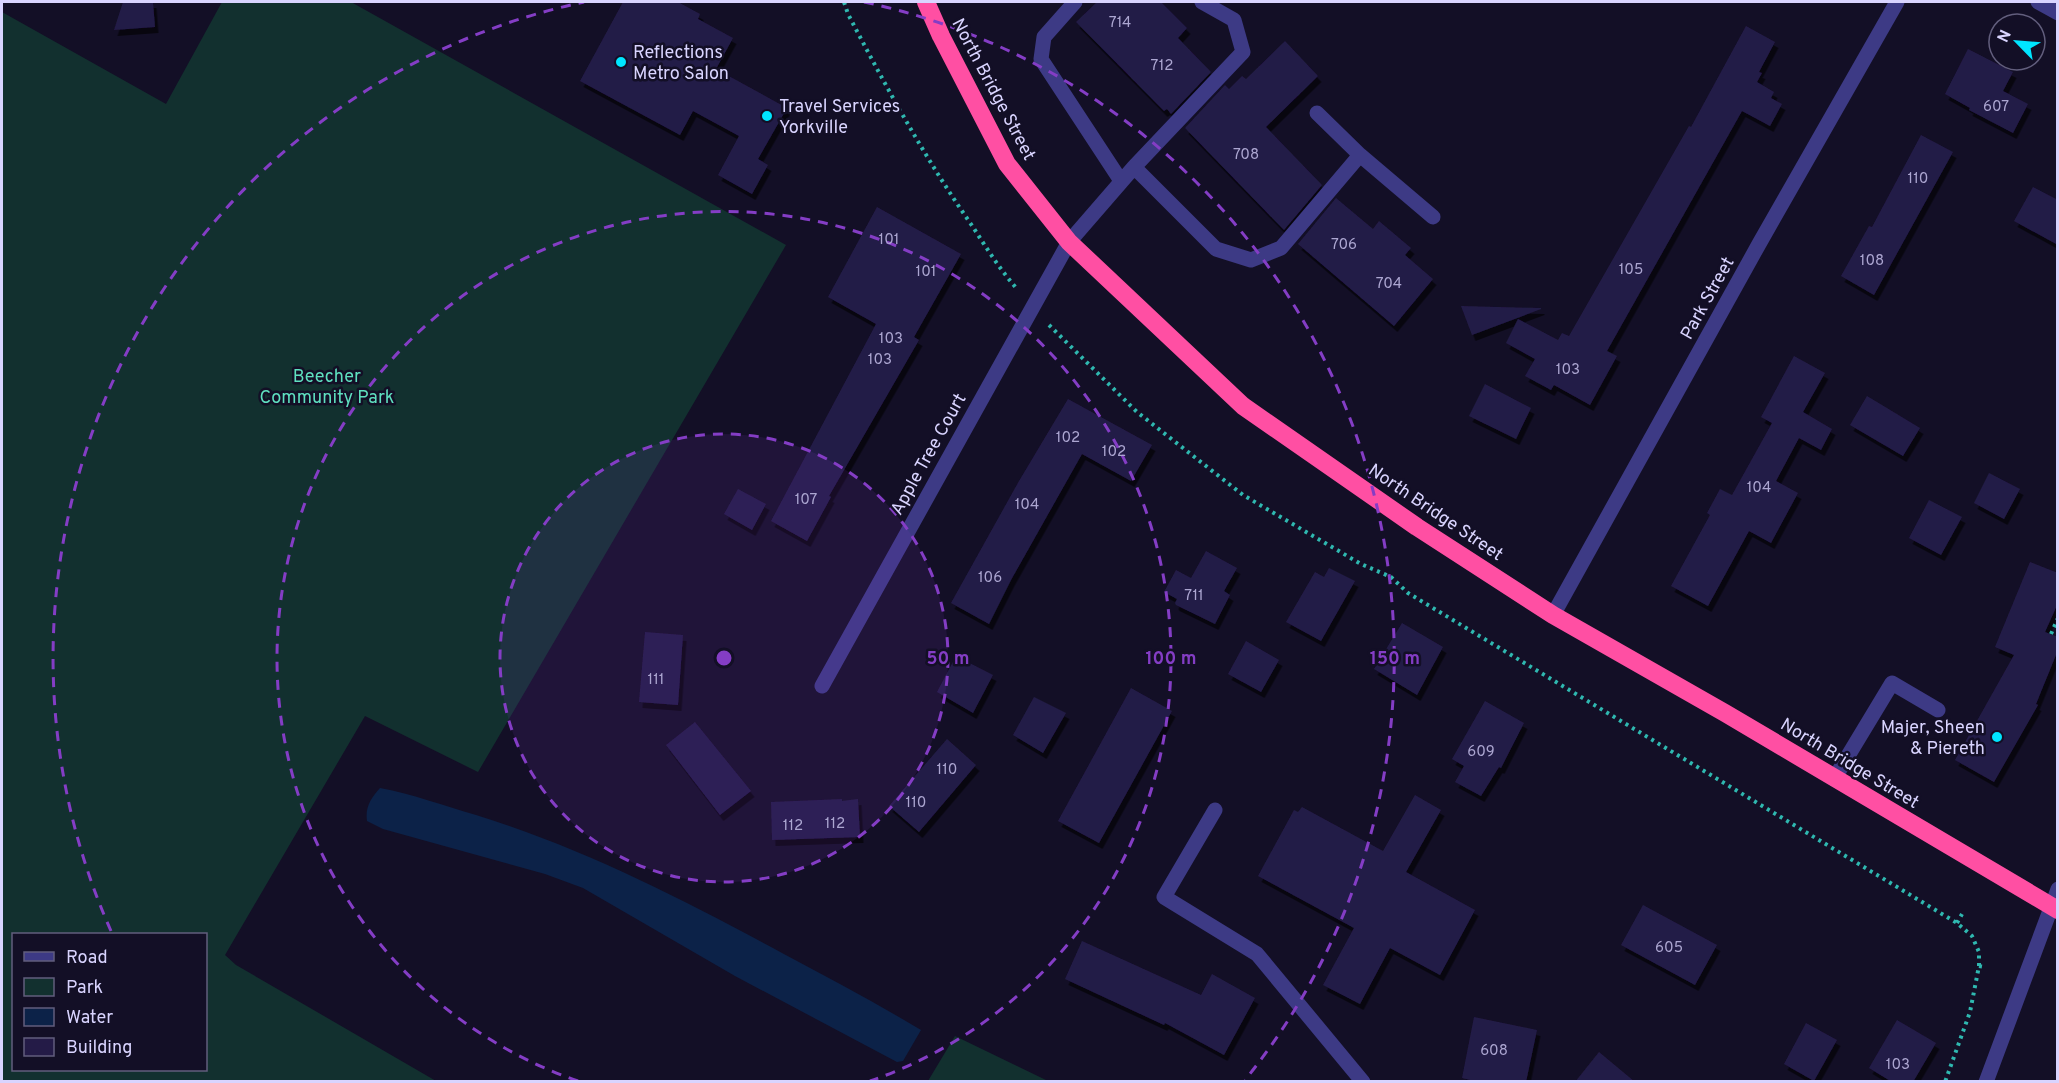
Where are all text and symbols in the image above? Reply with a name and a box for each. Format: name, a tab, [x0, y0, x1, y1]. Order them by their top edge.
north arrow	[1987, 12, 2047, 72]
house number: 714	[1109, 14, 1131, 33]
street label: North Bridge Street	[945, 15, 1040, 165]
text: N	[1994, 27, 2017, 46]
place label: Reflections Metro Salon	[633, 42, 729, 86]
marker: Reflections Metro Salon	[614, 55, 628, 69]
house number: 712	[1151, 57, 1173, 76]
place label: Travel Services Yorkville	[779, 96, 900, 140]
house number: 607	[1983, 98, 2009, 117]
marker: Travel Services Yorkville	[760, 109, 774, 123]
house number: 708	[1233, 146, 1259, 165]
house number: 110	[1908, 170, 1928, 189]
house number: 101	[879, 231, 899, 250]
house number: 706	[1331, 236, 1357, 255]
house number: 108	[1860, 252, 1884, 271]
street label: Park Street	[1676, 253, 1740, 344]
house number: 105	[1619, 261, 1643, 280]
house number: 101	[916, 263, 936, 282]
house number: 704	[1376, 275, 1402, 294]
house number: 103	[879, 330, 903, 349]
house number: 103	[868, 351, 892, 370]
house number: 103	[1556, 361, 1580, 380]
park label: Beecher Community Park	[260, 366, 394, 410]
street label: Apple Tree Court	[886, 390, 972, 520]
house number: 102	[1056, 429, 1080, 448]
house number: 102	[1102, 443, 1126, 462]
street label: North Bridge Street	[1363, 460, 1507, 567]
house number: 104	[1747, 479, 1771, 498]
house number: 107	[795, 491, 817, 510]
house number: 104	[1015, 496, 1039, 515]
house number: 106	[978, 569, 1002, 588]
house number: 711	[1184, 587, 1204, 606]
centre of rings	[714, 648, 734, 668]
text: 50 m	[926, 648, 970, 671]
text: 100 m	[1145, 648, 1197, 671]
text: 150 m	[1370, 648, 1420, 671]
house number: 111	[648, 671, 664, 690]
street label: North Bridge Street	[1776, 714, 1923, 815]
place label: Majer, Sheen & Piereth	[1881, 717, 1985, 761]
marker: Majer, Sheen & Piereth	[1990, 730, 2004, 744]
house number: 609	[1467, 743, 1495, 762]
house number: 110	[937, 761, 957, 780]
house number: 110	[906, 794, 926, 813]
house number: 112	[825, 815, 845, 834]
house number: 112	[783, 817, 803, 836]
legend	[12, 933, 207, 1071]
house number: 605	[1655, 939, 1683, 958]
text: Road	[66, 947, 108, 970]
text: Park	[66, 977, 103, 1000]
text: Water	[66, 1007, 113, 1030]
text: Building	[66, 1037, 132, 1060]
house number: 608	[1480, 1042, 1508, 1061]
house number: 103	[1886, 1056, 1910, 1075]

